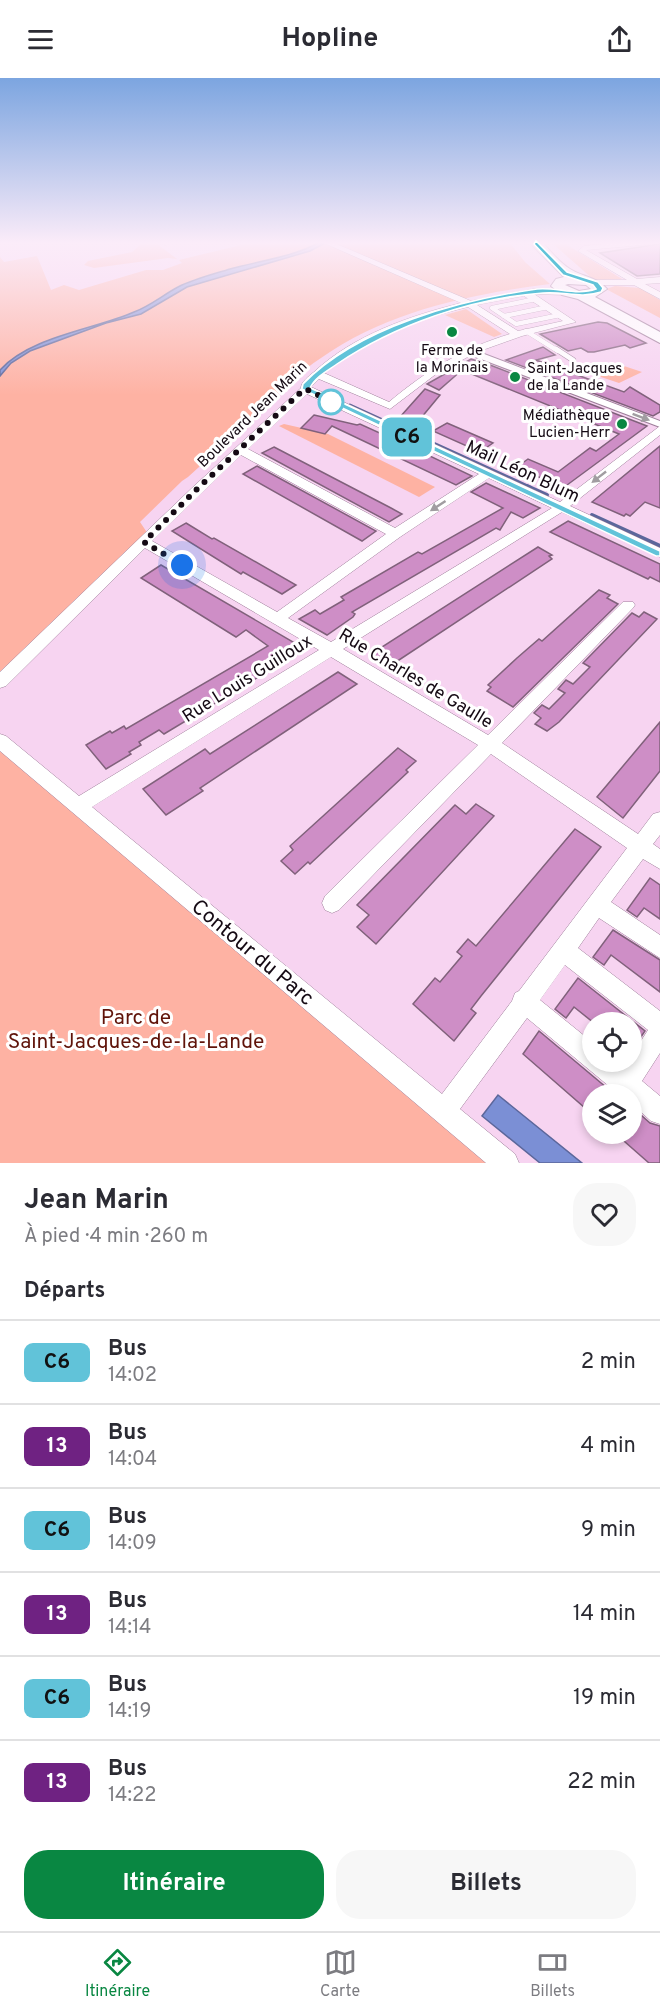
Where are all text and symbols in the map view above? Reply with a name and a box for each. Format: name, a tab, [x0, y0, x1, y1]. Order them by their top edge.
text: Hopline	[282, 22, 378, 56]
icon: menu	[24, 23, 57, 56]
icon: share	[603, 23, 636, 56]
marker: Ferme de la Morinais	[445, 325, 459, 339]
place label: Ferme de la Morinais	[416, 342, 488, 378]
street label: Boulevard Jean Marin	[194, 358, 312, 472]
place label: Saint-Jacques de la Lande	[527, 360, 622, 396]
marker: Saint-Jacques de la Lande	[508, 370, 522, 384]
unlabelled marker	[318, 389, 344, 415]
place label: Médiathèque Lucien-Herr	[523, 407, 610, 443]
one-way arrow	[632, 412, 650, 422]
marker: Médiathèque Lucien-Herr	[615, 417, 629, 431]
line badge: C6	[380, 418, 434, 456]
text: C6	[394, 424, 420, 451]
street label: Mail Léon Blum	[462, 436, 583, 509]
one-way arrow	[591, 471, 606, 483]
one-way arrow	[430, 501, 446, 512]
your location	[167, 550, 197, 580]
street label: Rue Charles de Gaulle	[334, 624, 497, 735]
street label: Rue Louis Guilloux	[178, 630, 317, 729]
street label: Contour du Parc	[185, 894, 319, 1012]
park label: Parc de Saint-Jacques-de-la-Lande	[8, 1005, 264, 1056]
map controls	[582, 1012, 642, 1144]
button: locate	[582, 1012, 642, 1072]
button: layers	[582, 1084, 642, 1144]
text: Jean Marin	[24, 1183, 169, 1219]
button: heart	[573, 1183, 636, 1246]
text: À pied · 4 min · 260 m	[24, 1224, 208, 1250]
text: Départs	[24, 1278, 105, 1305]
text: Bus	[108, 1336, 147, 1363]
text: C6	[44, 1349, 70, 1376]
text: 2 min	[581, 1349, 636, 1376]
text: 14:02	[108, 1363, 157, 1389]
text: Bus	[108, 1420, 147, 1447]
text: 13	[47, 1433, 68, 1460]
text: 4 min	[581, 1433, 636, 1460]
text: 14:04	[108, 1447, 157, 1473]
text: Bus	[108, 1504, 147, 1531]
text: C6	[44, 1517, 70, 1544]
text: 9 min	[581, 1517, 636, 1544]
text: 14:09	[108, 1531, 157, 1557]
text: Bus	[108, 1588, 147, 1615]
text: 13	[47, 1601, 68, 1628]
text: 14 min	[573, 1601, 636, 1628]
text: 14:14	[108, 1615, 151, 1641]
text: Bus	[108, 1672, 147, 1699]
text: C6	[44, 1685, 70, 1712]
text: 19 min	[573, 1685, 636, 1712]
text: 14:19	[108, 1699, 151, 1725]
text: Bus	[108, 1756, 147, 1783]
text: 13	[47, 1769, 68, 1796]
text: 22 min	[567, 1769, 636, 1796]
text: 14:22	[108, 1783, 156, 1809]
button: Itinéraire	[24, 1850, 324, 1919]
button: Billets	[336, 1850, 636, 1919]
tab: Itinéraire	[85, 1946, 150, 2002]
tab: Carte	[320, 1946, 360, 2002]
tab: Billets	[530, 1946, 575, 2002]

